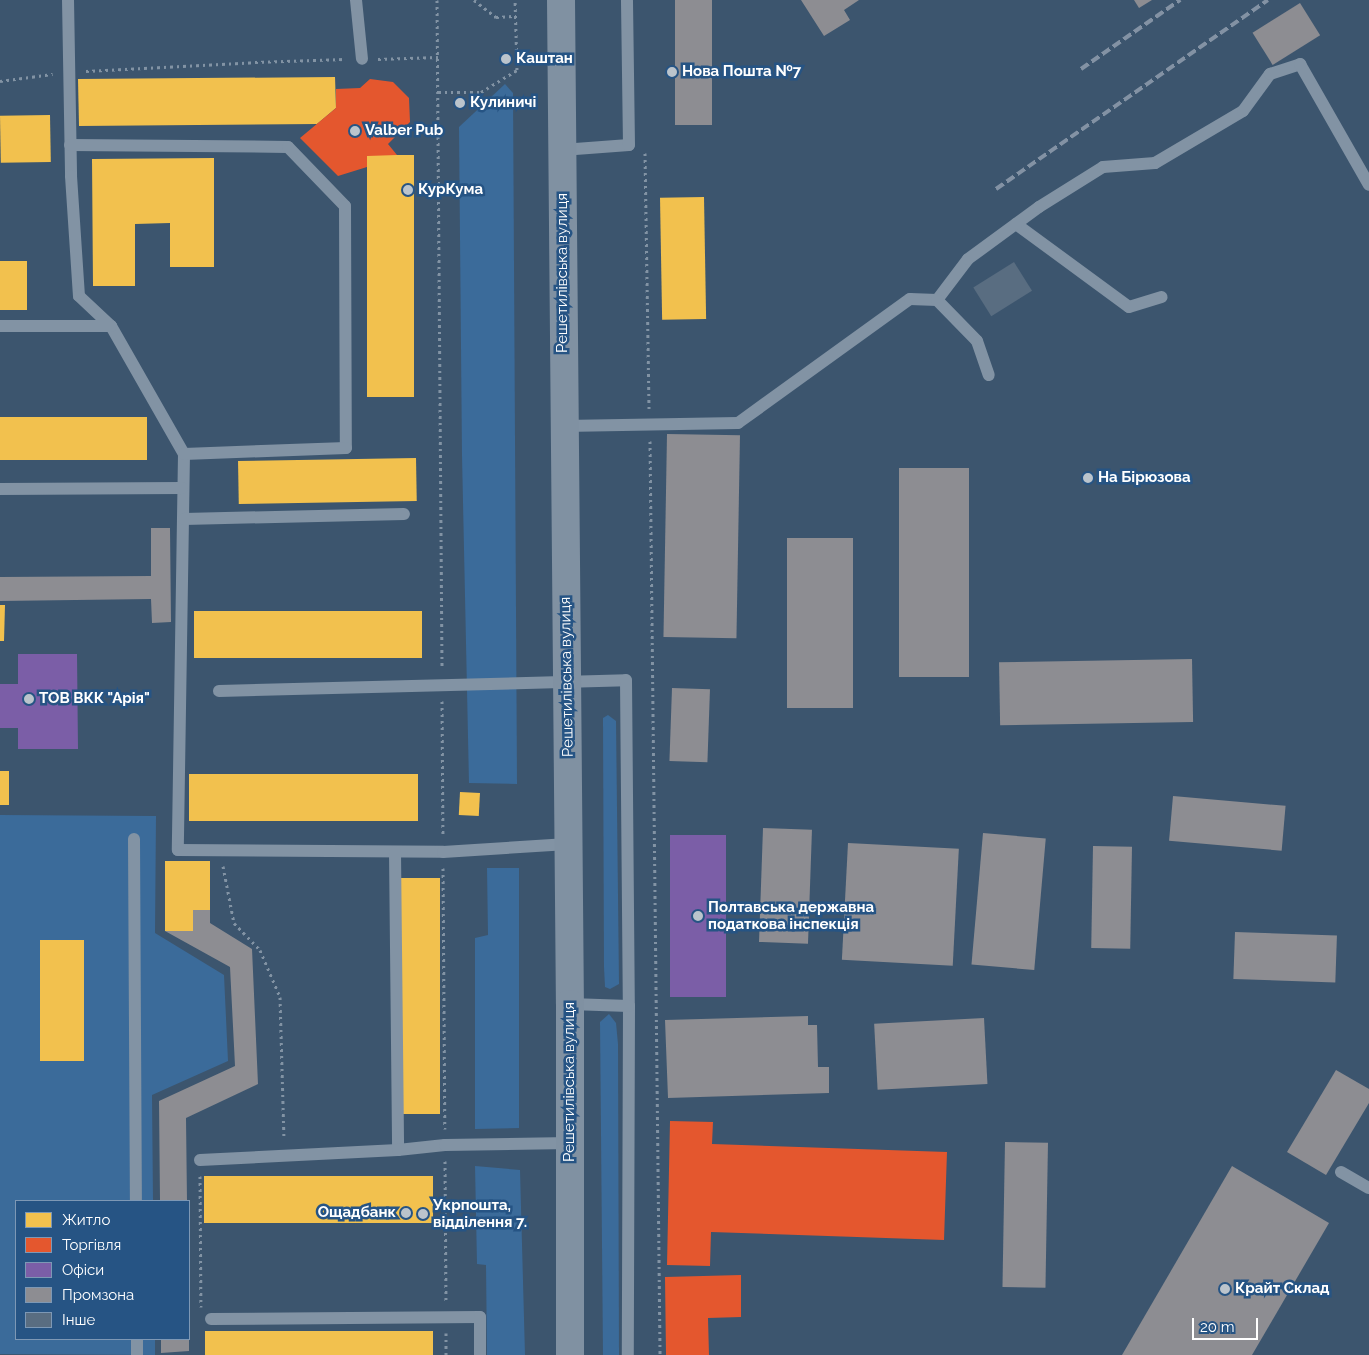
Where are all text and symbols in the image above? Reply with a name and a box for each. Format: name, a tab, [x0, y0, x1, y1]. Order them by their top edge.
place label: Каштан	[516, 50, 573, 68]
marker: Каштан	[500, 53, 512, 65]
place label: Нова Пошта №7	[682, 63, 801, 81]
marker: Нова Пошта №7	[666, 66, 678, 78]
place label: Кулиничі	[470, 94, 536, 112]
marker: Кулиничі	[454, 97, 466, 109]
place label: Valber Pub	[365, 122, 444, 140]
marker: Valber Pub	[349, 125, 361, 137]
place label: КурКума	[418, 181, 483, 199]
marker: КурКума	[402, 184, 414, 196]
street label: Решетилівська вулиця	[554, 193, 572, 353]
place label: На Бірюзова	[1098, 469, 1191, 487]
marker: На Бірюзова	[1082, 472, 1094, 484]
street label: Решетилівська вулиця	[557, 597, 577, 757]
place label: ТОВ ВКК "Арія"	[39, 690, 150, 708]
marker: ТОВ ВКК "Арія"	[23, 693, 35, 705]
place label: Полтавська державна податкова інспекція	[708, 898, 874, 933]
marker: Полтавська державна податкова інспекція	[692, 910, 704, 922]
street label: Решетилівська вулиця	[561, 1002, 579, 1162]
place label: Укрпошта, відділення 7.	[433, 1196, 527, 1231]
legend	[15, 1200, 190, 1340]
place label: Ощадбанк	[318, 1204, 396, 1222]
marker: Ощадбанк	[400, 1207, 412, 1219]
marker: Укрпошта, відділення 7.	[417, 1208, 429, 1220]
text: Житло	[62, 1211, 110, 1229]
text: Торгівля	[62, 1236, 121, 1254]
text: Офіси	[62, 1261, 104, 1279]
place label: Крайт Склад	[1235, 1280, 1330, 1298]
marker: Крайт Склад	[1219, 1283, 1231, 1295]
text: Промзона	[62, 1286, 134, 1304]
scale bar	[1194, 1308, 1260, 1340]
text: Інше	[62, 1311, 95, 1329]
text: 20 m	[1200, 1318, 1235, 1336]

